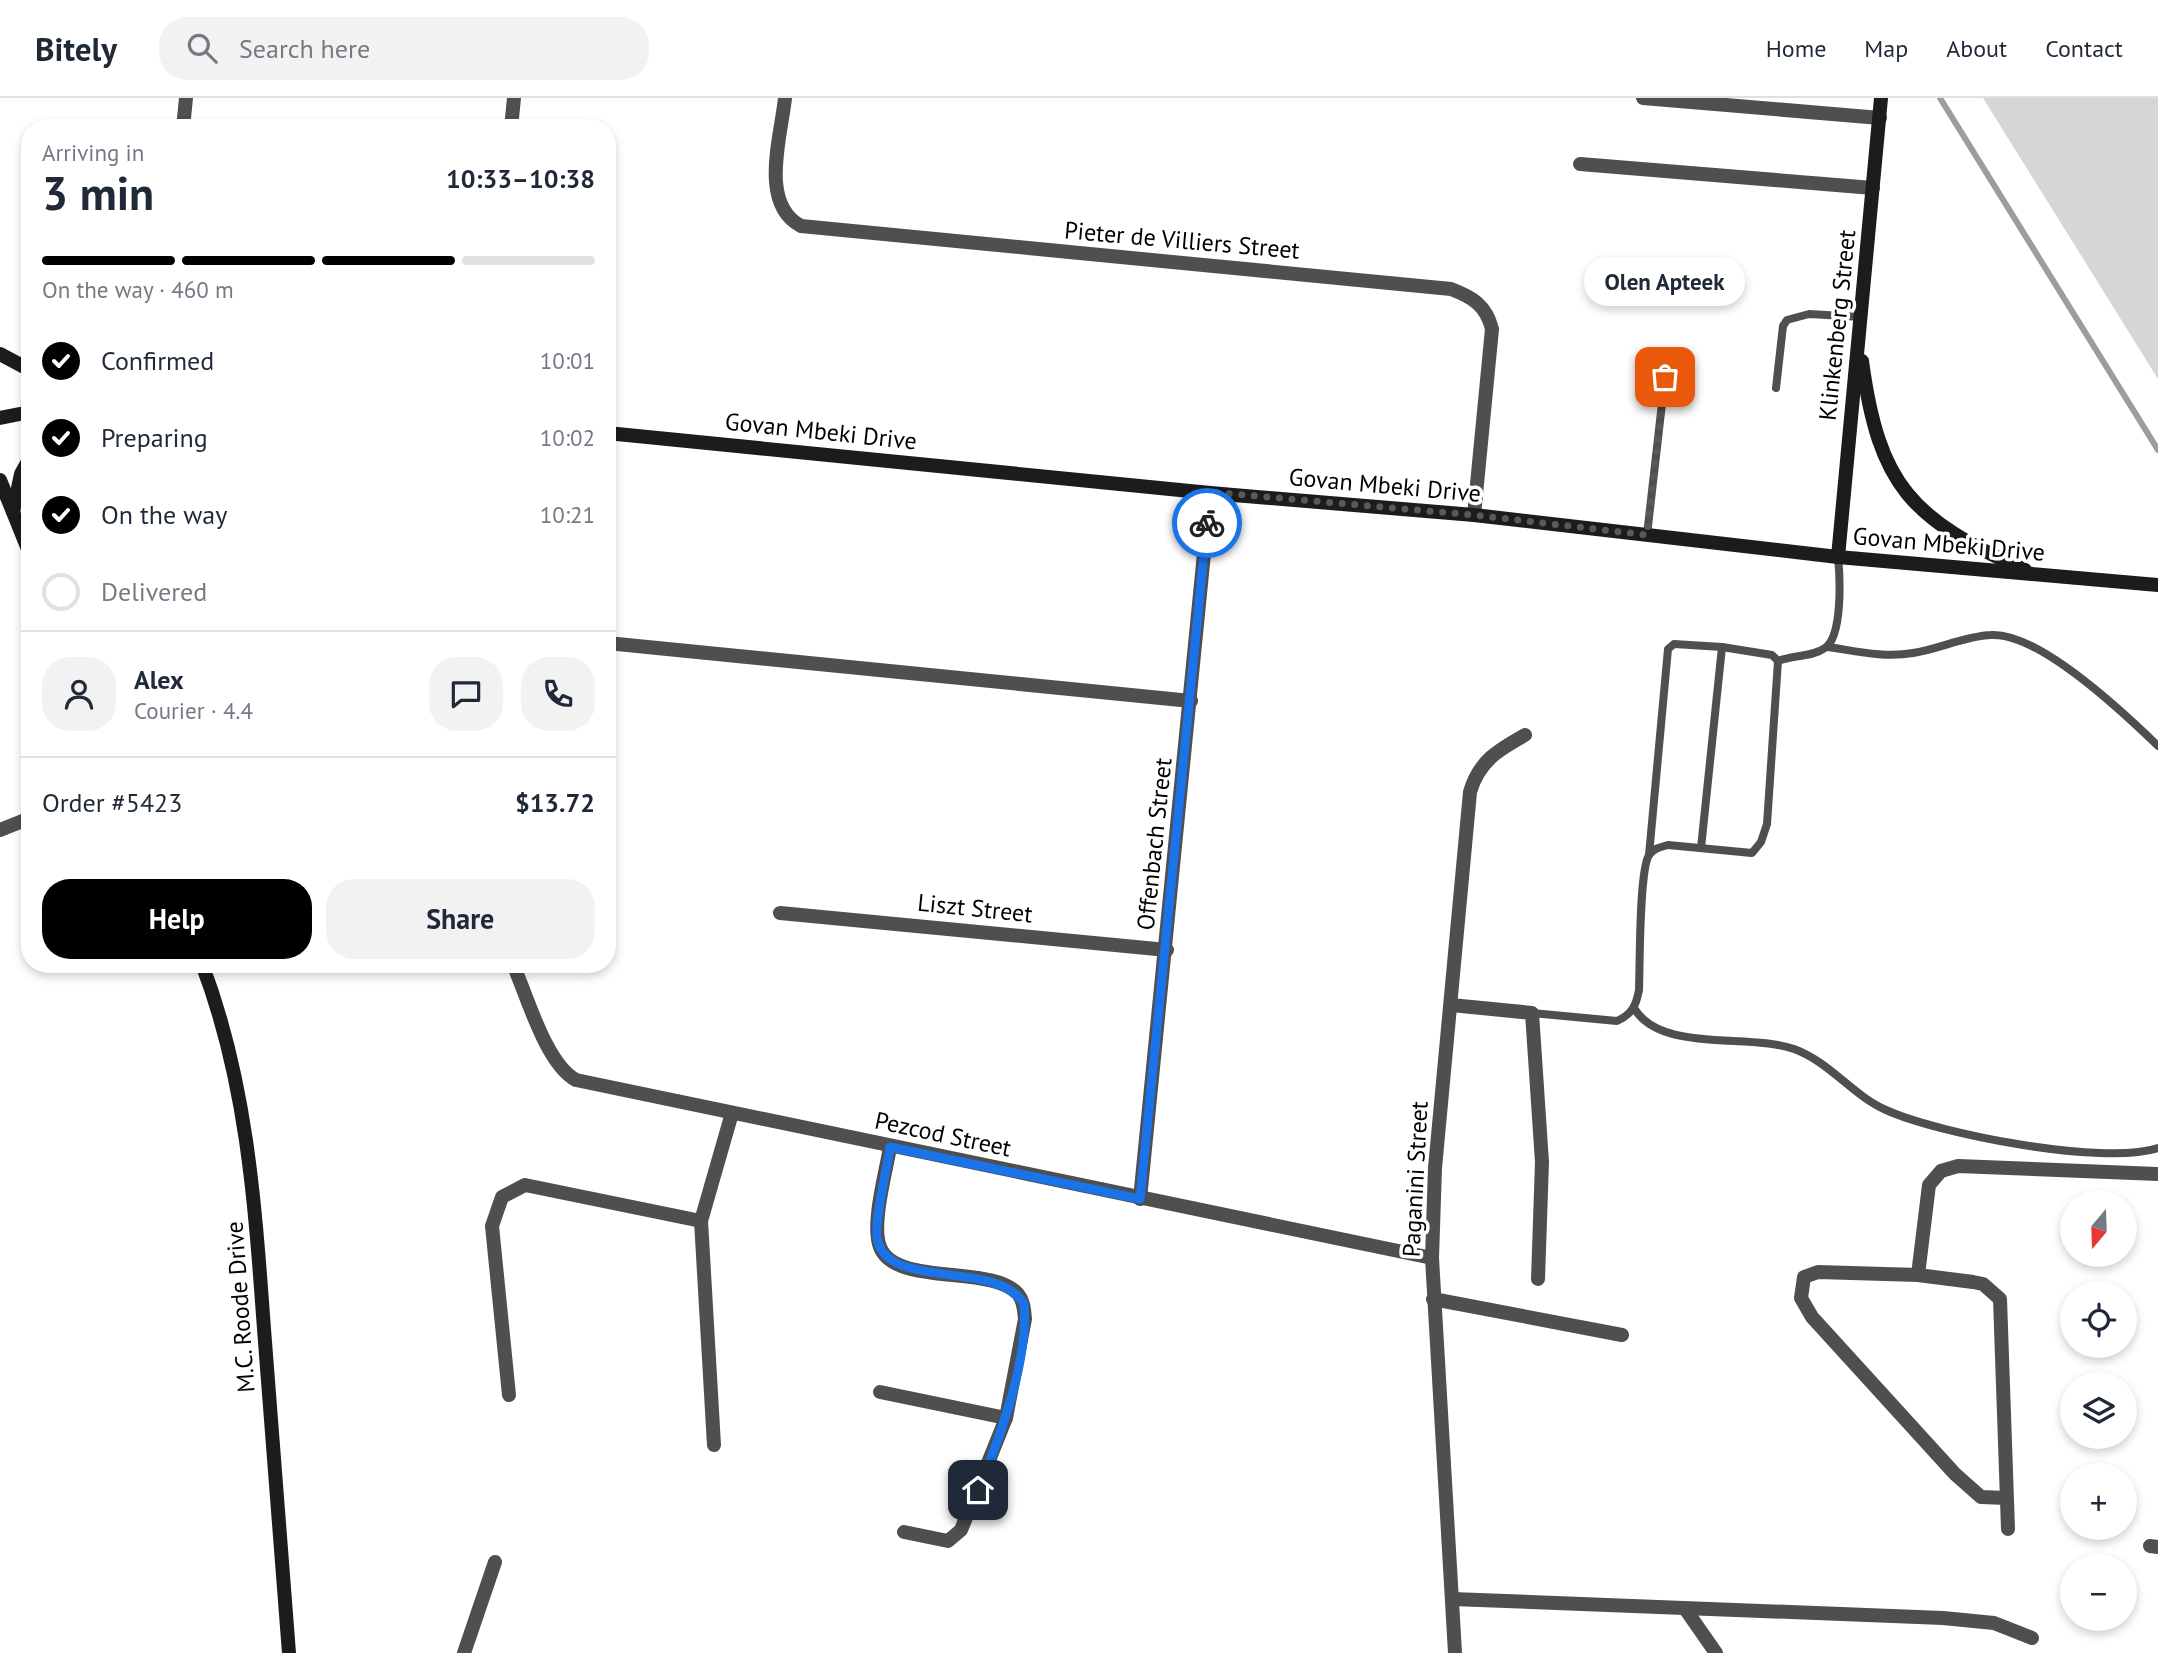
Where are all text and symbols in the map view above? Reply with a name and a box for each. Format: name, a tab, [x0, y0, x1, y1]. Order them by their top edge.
search box	[159, 17, 649, 80]
text: Bitely	[35, 27, 117, 70]
icon: search	[183, 29, 221, 67]
text: Search here	[239, 32, 370, 65]
text: Home	[1766, 33, 1826, 64]
text: Map	[1864, 33, 1908, 64]
text: About	[1946, 33, 2007, 64]
text: Contact	[2045, 33, 2123, 64]
text: Arriving in	[42, 138, 144, 167]
text: 10:33–10:38	[446, 162, 595, 195]
text: 3 min	[42, 163, 154, 223]
street label: Pieter de Villiers Street	[1063, 214, 1301, 266]
street label: Klinkenberg Street	[1812, 228, 1862, 422]
callout: Olen Apteek	[1584, 258, 1746, 307]
text: Olen Apteek	[1604, 267, 1725, 296]
text: On the way · 460 m	[42, 275, 234, 304]
icon: check	[42, 342, 80, 380]
text: Confirmed	[101, 344, 214, 377]
text: 10:01	[540, 346, 595, 375]
pin	[1635, 347, 1695, 407]
icon: bag	[1646, 358, 1684, 396]
street label: Govan Mbeki Drive	[724, 406, 918, 456]
icon: check	[42, 419, 80, 457]
text: Preparing	[101, 421, 208, 454]
text: 10:02	[540, 423, 595, 452]
street label: Govan Mbeki Drive	[1288, 461, 1482, 509]
courier	[1172, 488, 1242, 558]
icon: check	[42, 496, 80, 534]
text: On the way	[101, 498, 227, 531]
text: 10:21	[540, 500, 595, 529]
icon: bike	[1188, 504, 1226, 542]
street label: Govan Mbeki Drive	[1852, 520, 2046, 568]
text: Delivered	[101, 575, 207, 608]
button: person	[42, 657, 116, 731]
button: chat	[429, 657, 503, 731]
button: phone	[521, 657, 595, 731]
text: Alex	[134, 663, 184, 696]
text: Courier · 4.4	[134, 696, 253, 725]
street label: Offenbach Street	[1130, 756, 1178, 932]
text: Order #5423	[42, 786, 182, 819]
text: $13.72	[515, 786, 595, 819]
button: Help	[42, 879, 312, 959]
button: Share	[326, 879, 595, 959]
street label: Liszt Street	[916, 887, 1034, 929]
street label: Paganini Street	[1395, 1100, 1435, 1258]
street label: Pezcod Street	[872, 1104, 1014, 1164]
north arrow	[2060, 1190, 2137, 1267]
map controls	[2060, 1190, 2137, 1631]
street label: M.C. Roode Drive	[219, 1220, 261, 1394]
button: locate	[2060, 1281, 2137, 1358]
button: layers	[2060, 1372, 2137, 1449]
pin	[948, 1460, 1008, 1520]
button: +	[2060, 1463, 2137, 1540]
icon: home	[959, 1471, 997, 1509]
button: −	[2060, 1554, 2137, 1631]

